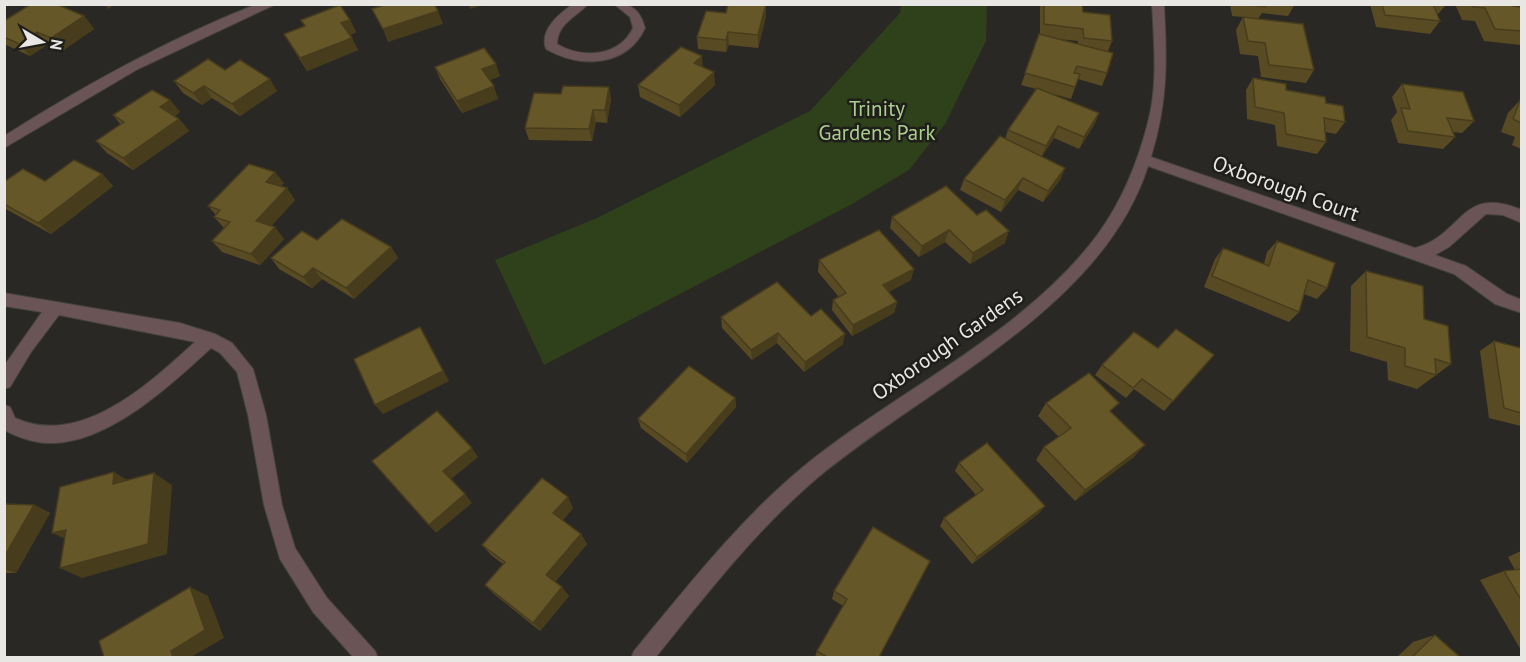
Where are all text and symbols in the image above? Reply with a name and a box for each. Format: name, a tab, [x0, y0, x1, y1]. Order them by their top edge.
north arrow	[12, 12, 72, 72]
text: N	[46, 38, 68, 52]
park label: Trinity Gardens Park	[819, 95, 935, 146]
street label: Oxborough Court	[1209, 149, 1363, 227]
street label: Oxborough Gardens	[866, 282, 1028, 406]

